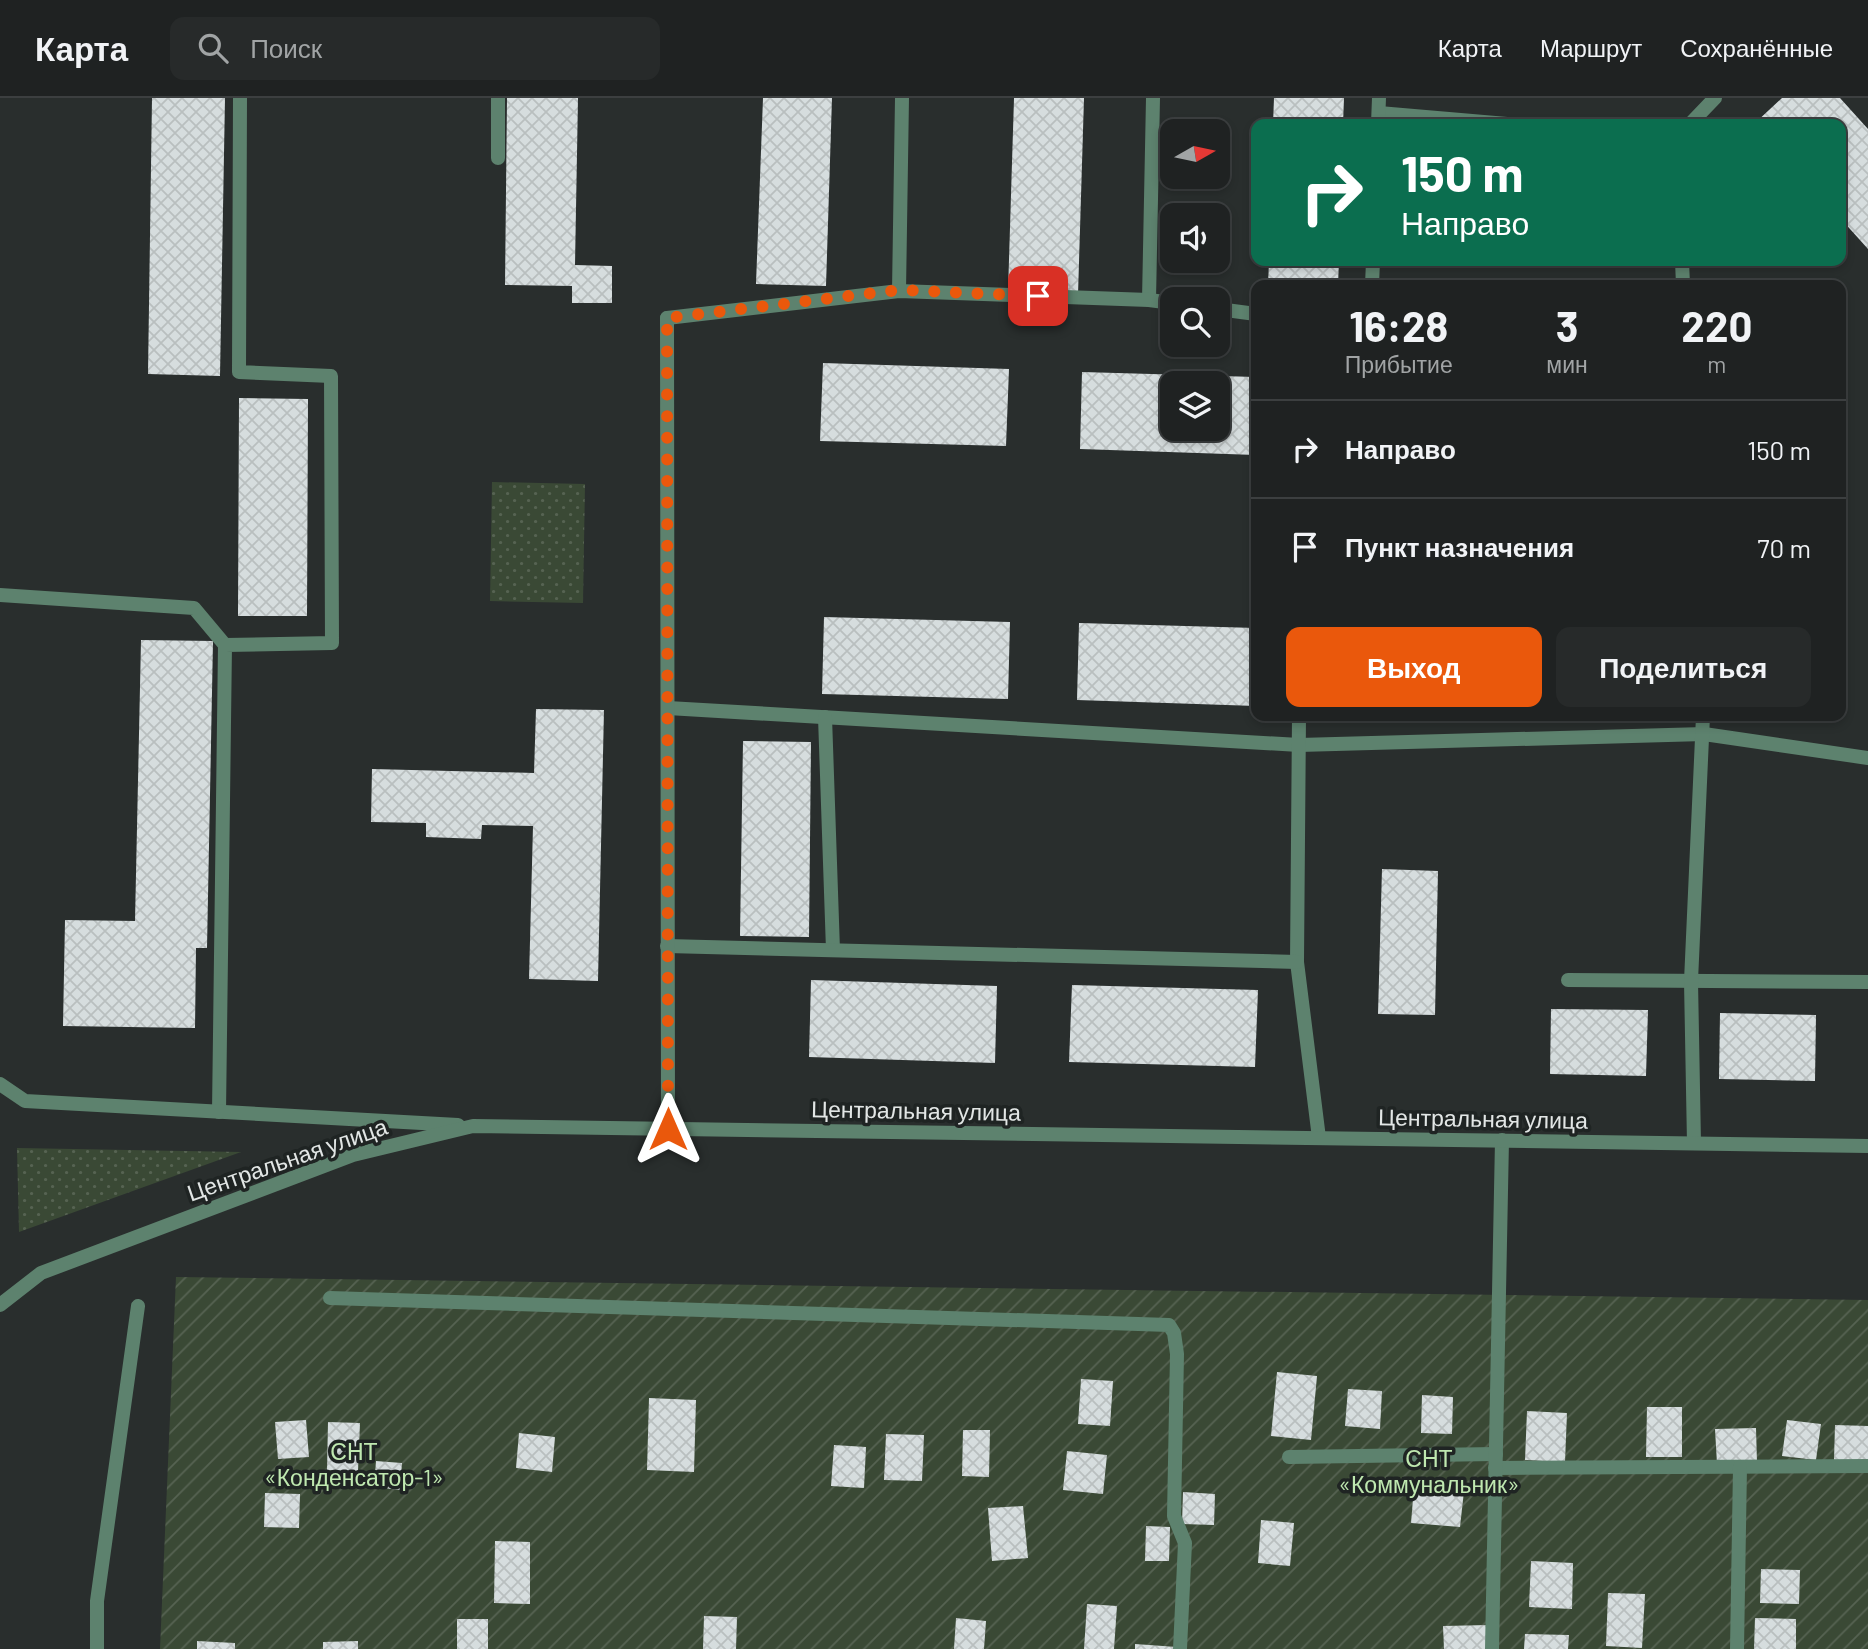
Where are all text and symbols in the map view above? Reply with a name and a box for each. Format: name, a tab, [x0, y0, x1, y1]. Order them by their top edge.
search box	[170, 17, 660, 80]
text: Карта	[35, 28, 128, 68]
icon: search	[194, 29, 232, 67]
text: Поиск	[250, 32, 322, 63]
text: Карта	[1438, 33, 1502, 62]
text: Маршрут	[1540, 33, 1642, 62]
text: Сохранённые	[1680, 33, 1833, 62]
north arrow	[1160, 119, 1230, 189]
map controls	[1160, 119, 1230, 441]
text: 150 m	[1401, 143, 1523, 202]
icon: right	[1286, 147, 1377, 238]
button: sound	[1160, 203, 1230, 273]
text: Направо	[1401, 203, 1529, 241]
pin	[1008, 266, 1068, 326]
icon: arrive	[1019, 277, 1057, 315]
button: search	[1160, 287, 1230, 357]
text: 16:28	[1349, 300, 1448, 350]
text: 3	[1556, 300, 1578, 350]
text: 220	[1681, 300, 1752, 350]
text: Прибытие	[1345, 350, 1453, 378]
text: мин	[1546, 350, 1588, 378]
text: m	[1707, 350, 1726, 378]
button: layers	[1160, 371, 1230, 441]
icon: right	[1286, 430, 1324, 468]
text: Направо	[1345, 433, 1456, 464]
text: 150 m	[1747, 434, 1811, 465]
icon: arrive	[1286, 528, 1324, 566]
text: Пункт назначения	[1345, 531, 1574, 562]
text: 70 m	[1757, 532, 1811, 563]
button: Выход	[1286, 627, 1542, 707]
button: Поделиться	[1556, 627, 1811, 707]
position arrow	[631, 1092, 705, 1166]
street label: Центральная улица	[811, 1094, 1021, 1126]
street label: Центральная улица	[1378, 1102, 1588, 1134]
street label: Центральная улица	[183, 1112, 391, 1206]
park label: СНТ «Конденсатор-1»	[264, 1437, 444, 1491]
park label: СНТ «Коммунальник»	[1339, 1444, 1519, 1498]

